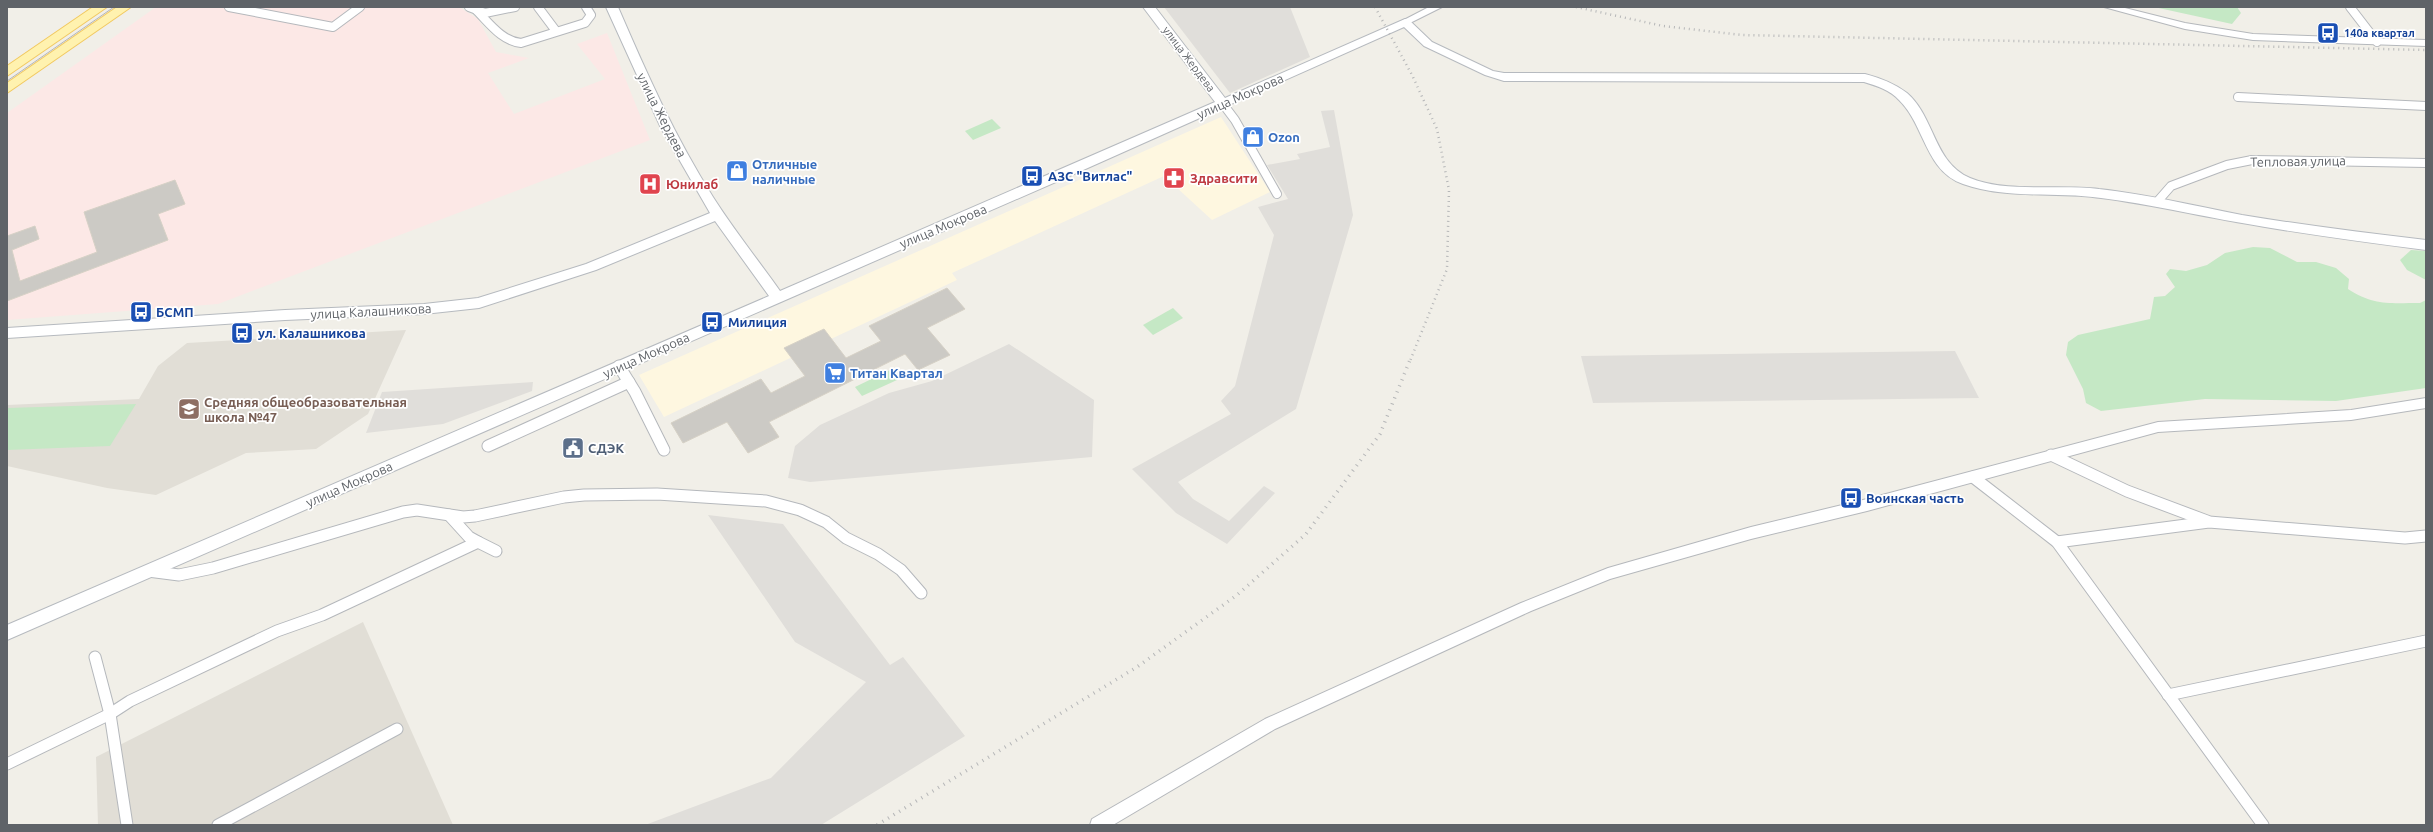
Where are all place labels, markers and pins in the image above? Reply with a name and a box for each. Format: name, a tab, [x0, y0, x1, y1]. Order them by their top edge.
bus stop icon: 140а квартал	[2315, 20, 2341, 46]
place label: 140а квартал	[2344, 27, 2415, 39]
shop icon: Ozon	[1240, 124, 1266, 150]
place label: Ozon	[1268, 130, 1300, 144]
place label: Отличные наличные	[752, 157, 817, 186]
shop icon: Отличные наличные	[724, 158, 750, 184]
bus stop icon: АЗС "Витлас"	[1019, 163, 1045, 189]
pharmacy icon: Здравсити	[1161, 165, 1187, 191]
place label: АЗС "Витлас"	[1048, 169, 1133, 183]
hospital icon: Юнилаб	[637, 171, 663, 197]
place label: Здравсити	[1190, 171, 1258, 185]
place label: Юнилаб	[666, 177, 719, 191]
bus stop icon: БСМП	[128, 299, 154, 325]
place label: БСМП	[156, 305, 194, 319]
bus stop icon: Милиция	[699, 309, 725, 335]
place label: Милиция	[728, 315, 787, 329]
bus stop icon: ул. Калашникова	[229, 320, 255, 346]
place label: ул. Калашникова	[258, 326, 366, 340]
supermarket icon: Титан Квартал	[822, 360, 848, 386]
place label: Титан Квартал	[850, 366, 943, 380]
place label: Средняя общеобразовательная школа №47	[204, 395, 407, 424]
school or university icon: Средняя общеобразовательная школа №47	[176, 396, 202, 422]
public building icon: СДЭК	[560, 435, 586, 461]
place label: СДЭК	[588, 441, 624, 455]
bus stop icon: Воинская часть	[1838, 485, 1864, 511]
place label: Воинская часть	[1866, 491, 1964, 505]

